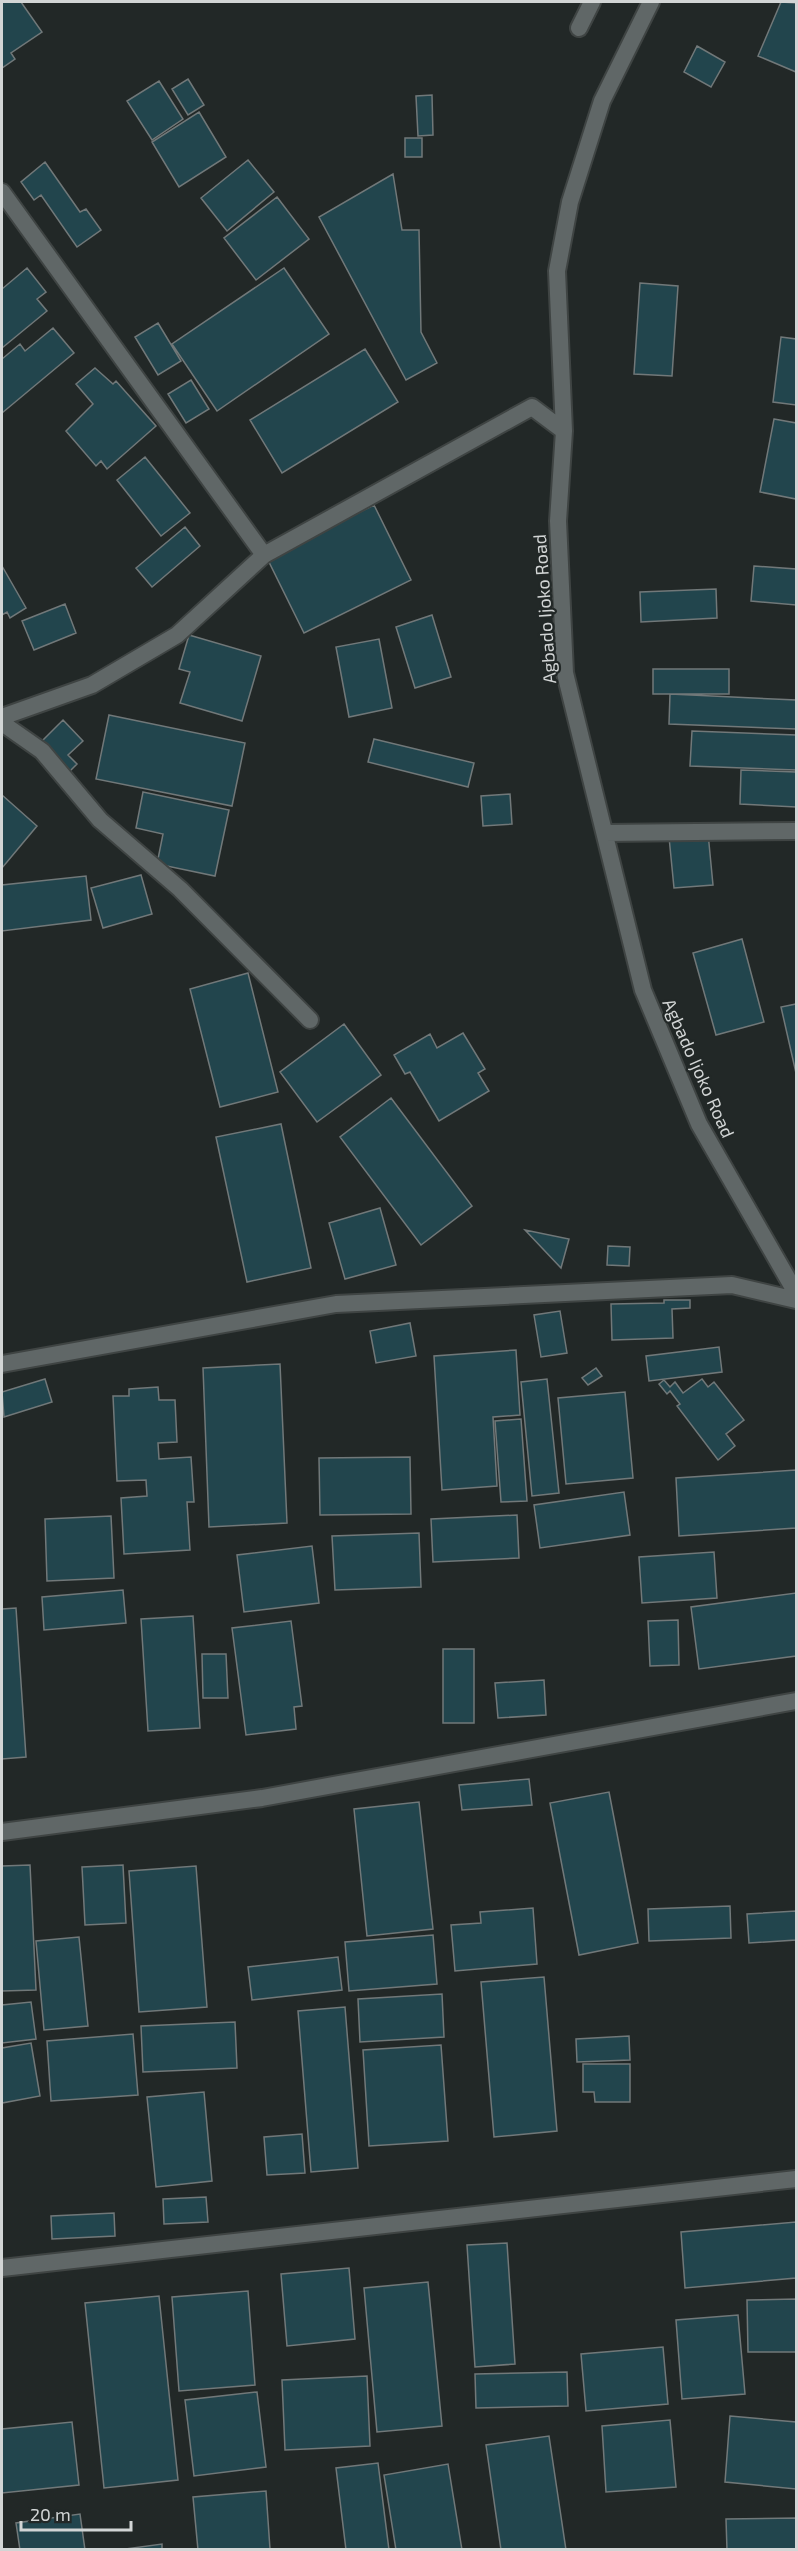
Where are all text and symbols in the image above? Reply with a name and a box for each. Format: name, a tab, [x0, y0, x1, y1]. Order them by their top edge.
street label: Agbado Ijoko Road	[528, 533, 560, 685]
street label: Agbado Ijoko Road	[658, 995, 740, 1141]
scale bar	[21, 2494, 130, 2532]
text: 20 m	[30, 2503, 71, 2525]

